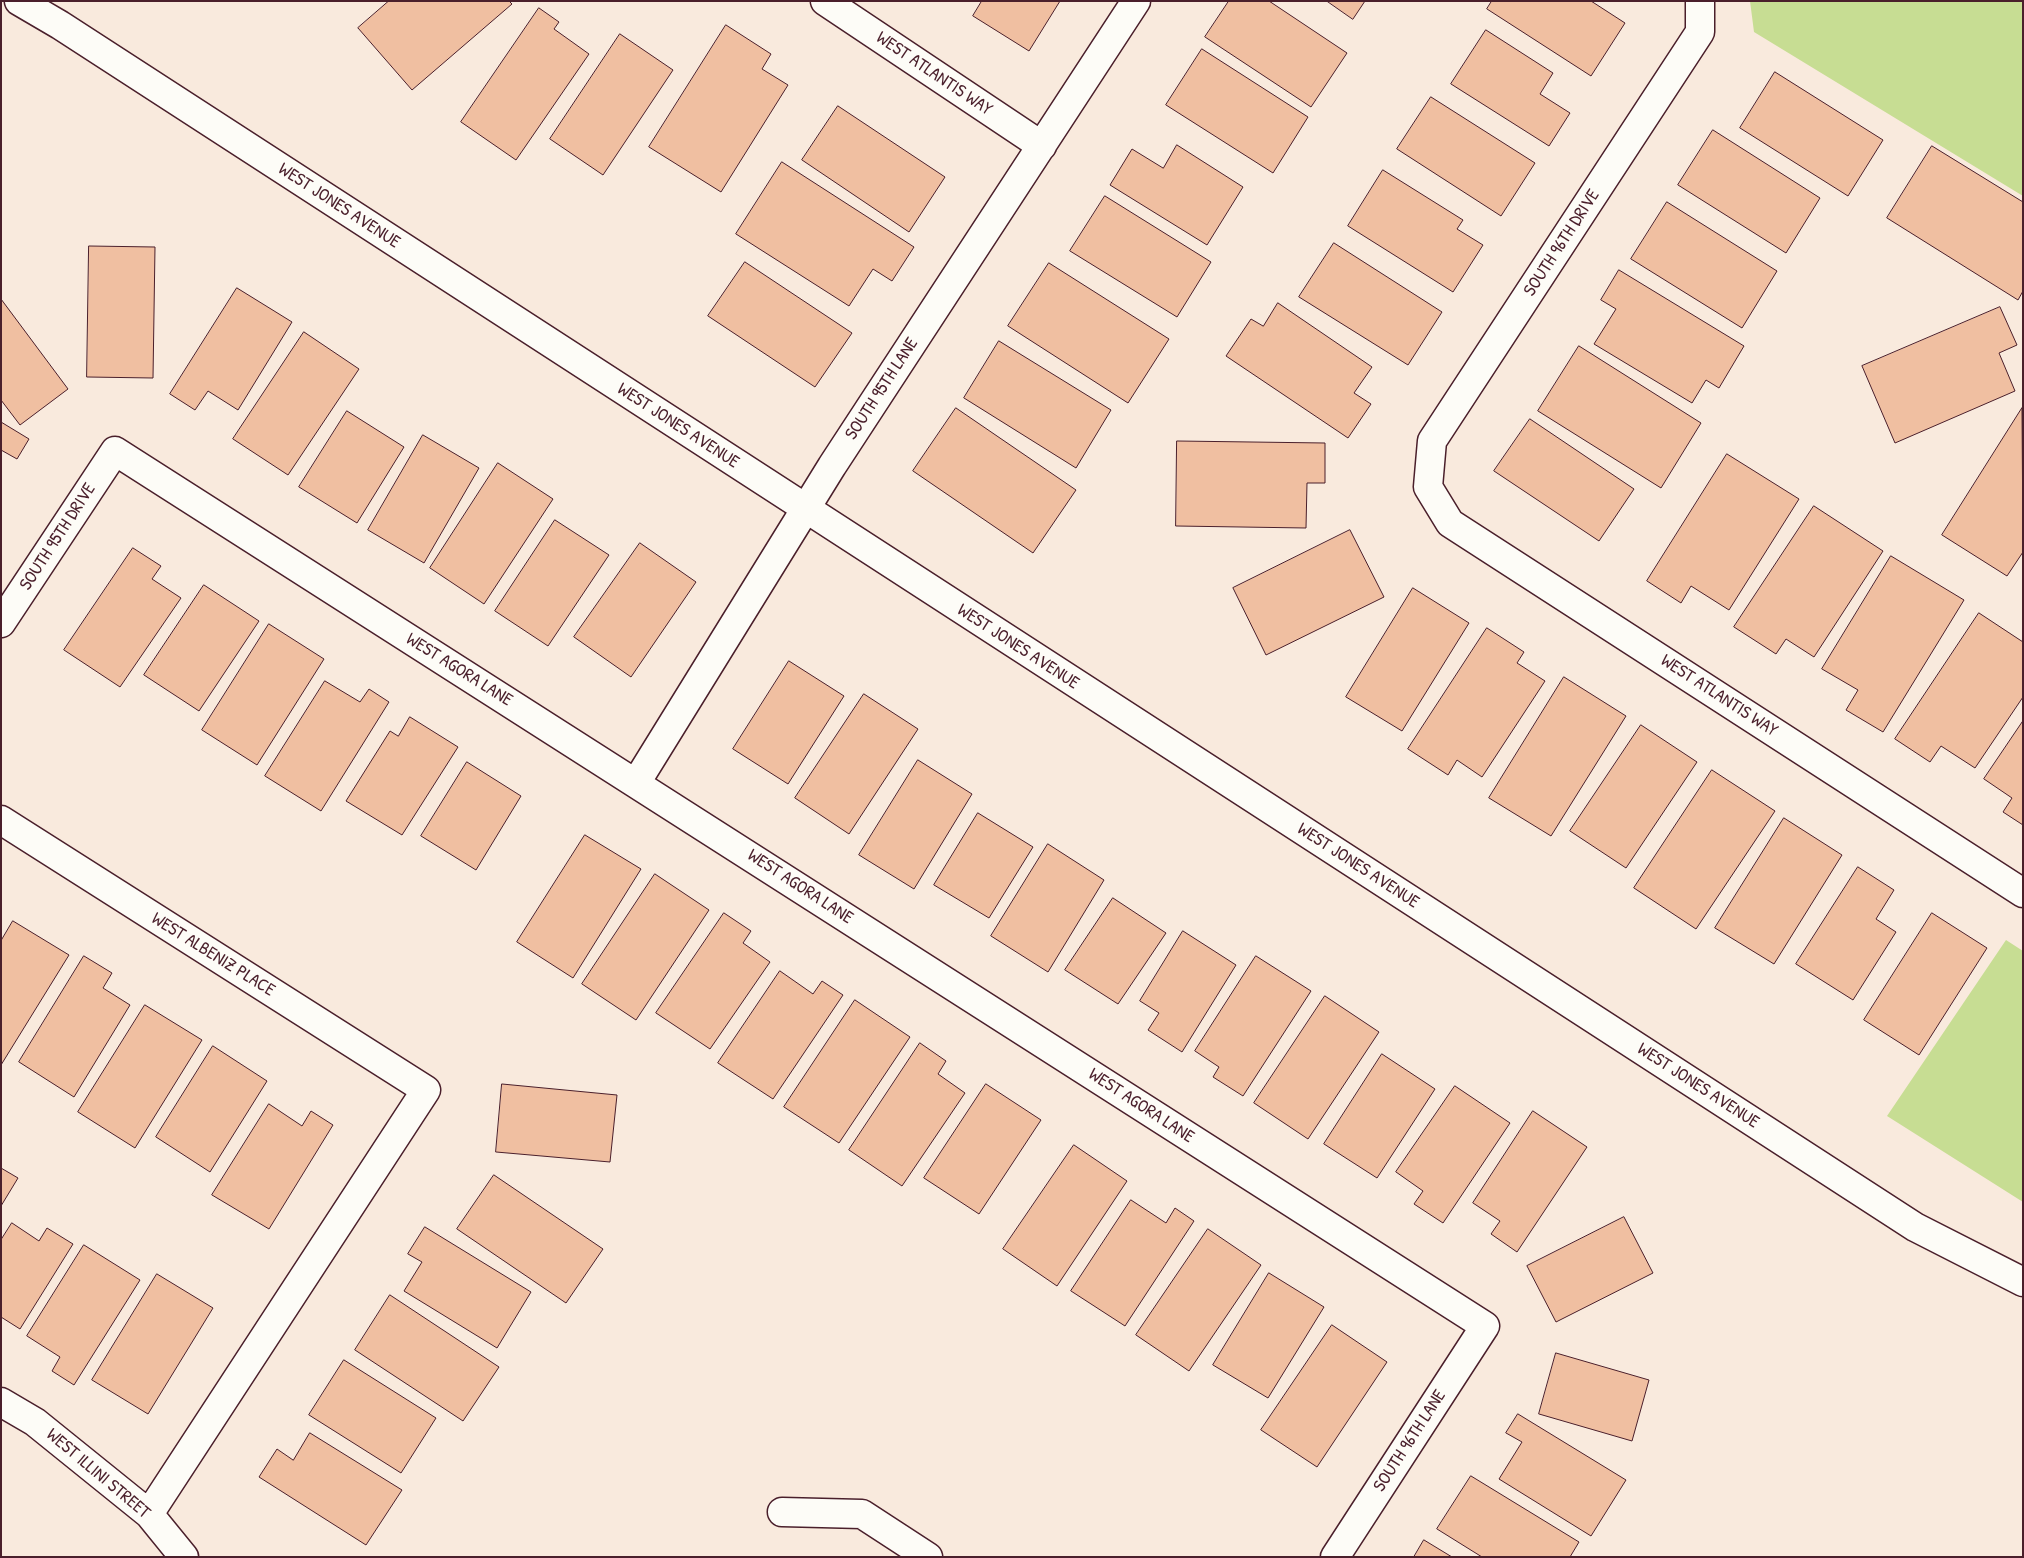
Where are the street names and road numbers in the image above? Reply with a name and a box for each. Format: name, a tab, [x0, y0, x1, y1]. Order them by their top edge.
street label: WEST ATLANTIS WAY	[872, 27, 996, 121]
street label: WEST JONES AVENUE	[274, 159, 404, 253]
street label: SOUTH 96TH DRIVE	[1519, 186, 1605, 300]
street label: SOUTH 95TH LANE	[841, 334, 923, 444]
street label: WEST JONES AVENUE	[613, 379, 743, 473]
street label: SOUTH 95TH DRIVE	[15, 479, 101, 595]
street label: WEST JONES AVENUE	[953, 600, 1083, 694]
street label: WEST AGORA LANE	[402, 629, 516, 711]
street label: WEST ATLANTIS WAY	[1657, 650, 1781, 742]
street label: WEST JONES AVENUE	[1293, 819, 1423, 913]
street label: WEST AGORA LANE	[743, 845, 857, 929]
street label: WEST ALBENIZ PLACE	[147, 908, 279, 1002]
street label: WEST JONES AVENUE	[1633, 1039, 1763, 1133]
street label: WEST AGORA LANE	[1084, 1064, 1198, 1148]
street label: SOUTH 96TH LANE	[1369, 1386, 1451, 1496]
street label: WEST ILLINI STREET	[42, 1424, 154, 1524]

